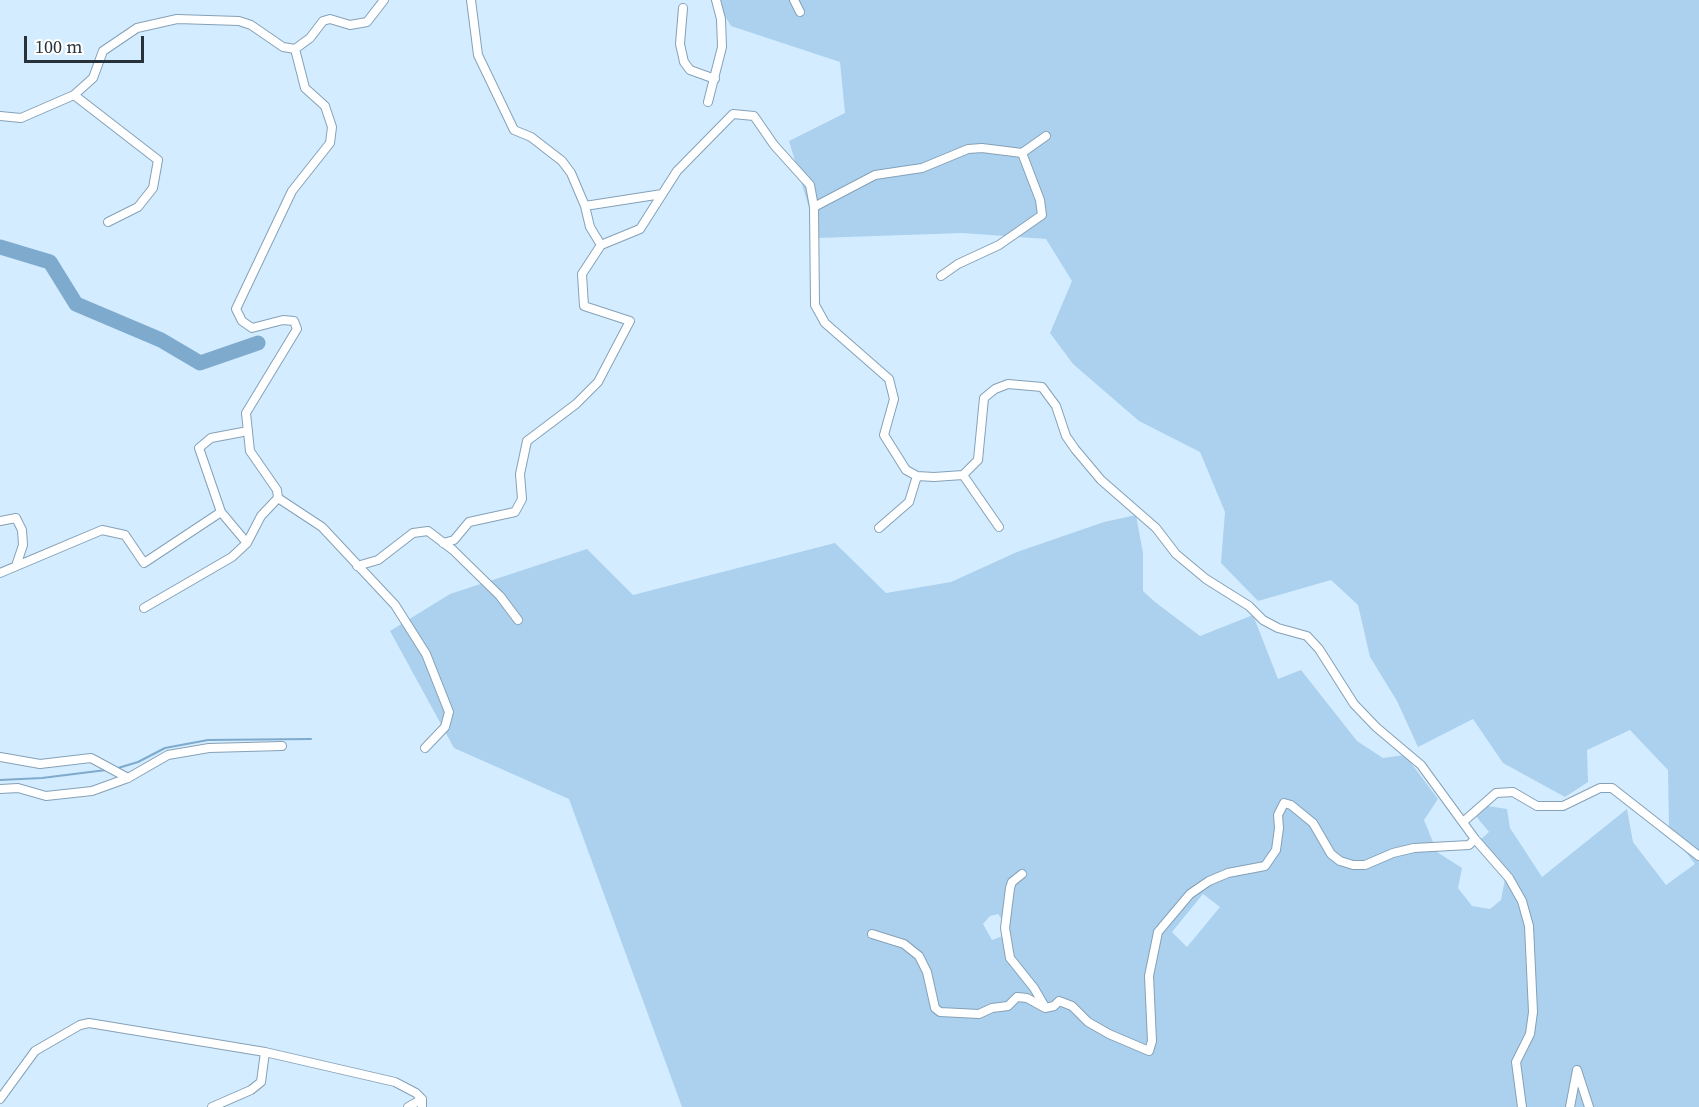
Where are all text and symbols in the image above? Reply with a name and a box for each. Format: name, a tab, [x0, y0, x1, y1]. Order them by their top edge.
scale bar	[27, 24, 147, 62]
text: 100 m	[35, 34, 82, 59]

